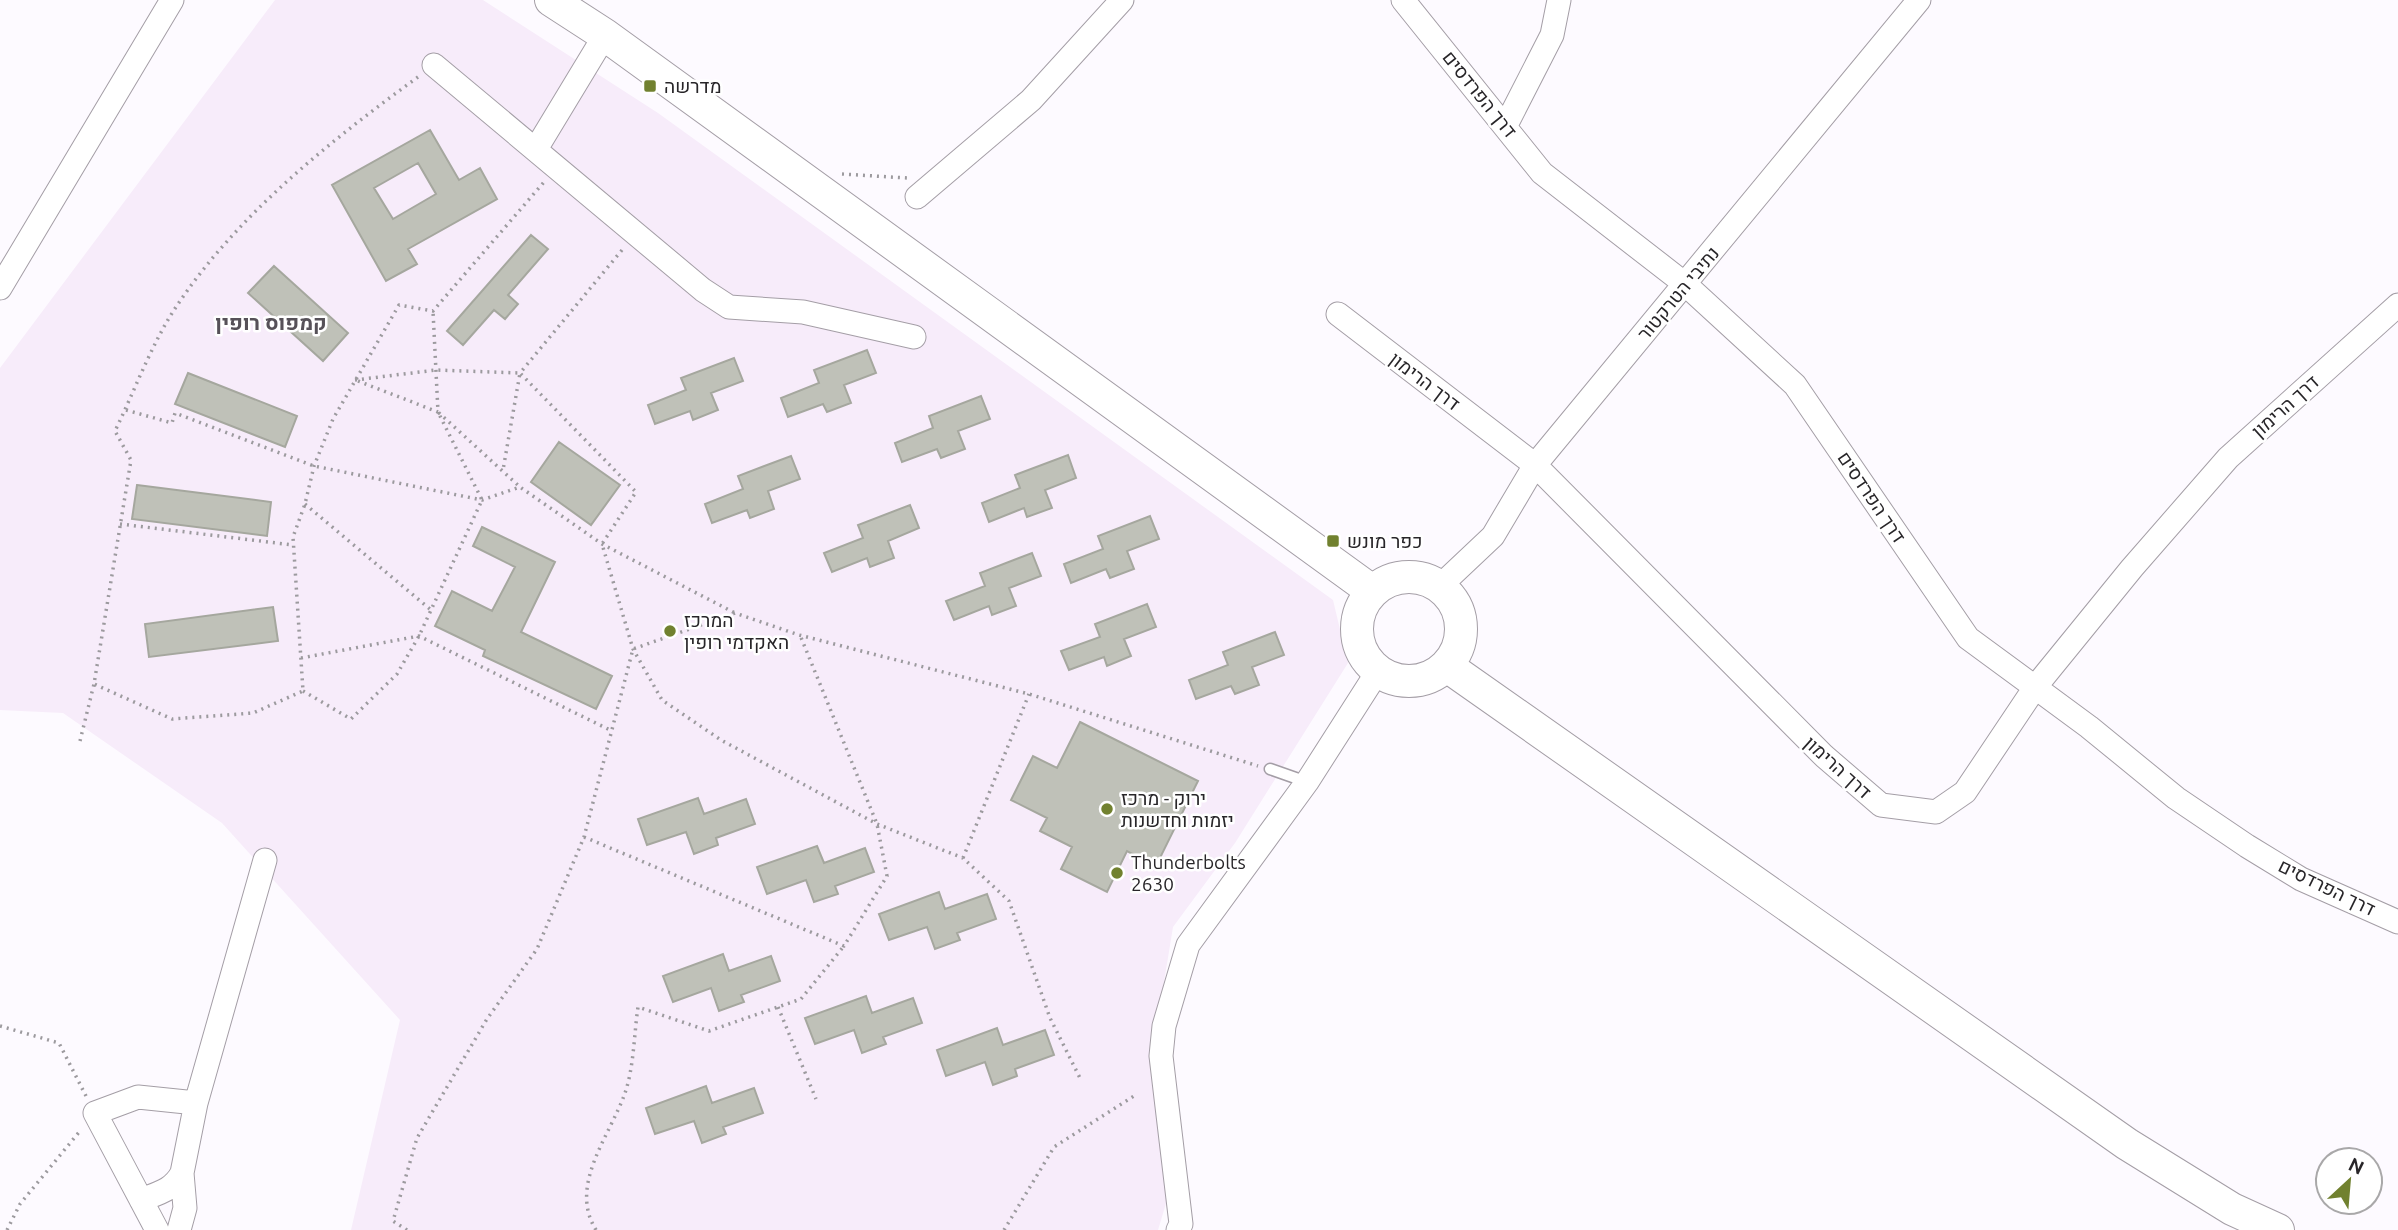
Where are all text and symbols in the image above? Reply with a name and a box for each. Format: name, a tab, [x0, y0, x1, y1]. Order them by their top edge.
street label: דרך הפרדסים	[1438, 46, 1522, 142]
place label: מדרשה	[664, 75, 722, 97]
marker: מדרשה	[642, 78, 658, 94]
street label: נתיבי הטרקטור	[1633, 242, 1723, 344]
district label: קמפוס רופין	[215, 310, 327, 334]
street label: דרך הרימון	[1386, 347, 1465, 415]
street label: דרך הרימון	[2247, 370, 2323, 442]
street label: דרך הפרדסים	[1833, 447, 1911, 547]
place label: כפר מונש	[1347, 530, 1422, 552]
marker: כפר מונש	[1325, 533, 1341, 549]
place label: המרכז האקדמי רופין	[684, 609, 789, 653]
marker: המרכז האקדמי רופין	[662, 623, 678, 639]
street label: דרך הרימון	[1800, 731, 1876, 803]
place label: ירוק - מרכז יזמות וחדשנות	[1121, 787, 1234, 831]
marker: ירוק - מרכז יזמות וחדשנות	[1099, 801, 1115, 817]
place label: Thunderbolts 2630	[1131, 851, 1246, 895]
street label: דרך הפרדסים	[2275, 854, 2379, 920]
marker: Thunderbolts 2630	[1109, 865, 1125, 881]
north arrow	[2314, 1146, 2384, 1216]
text: N	[2345, 1153, 2368, 1179]

